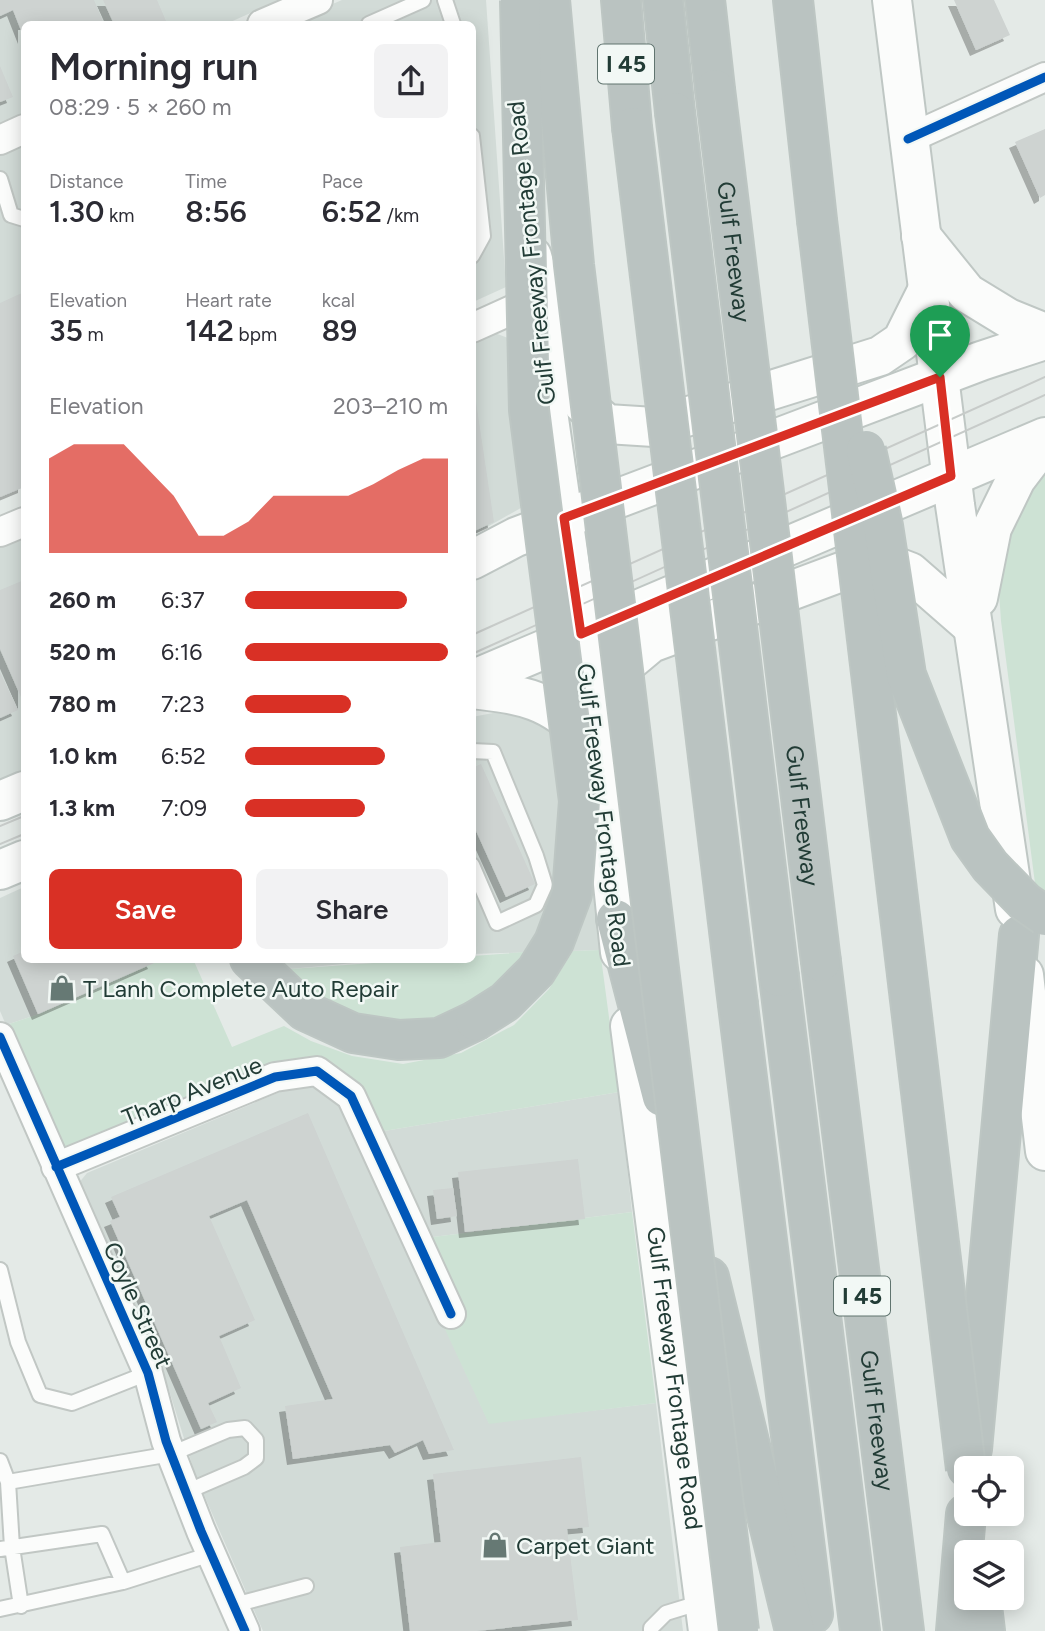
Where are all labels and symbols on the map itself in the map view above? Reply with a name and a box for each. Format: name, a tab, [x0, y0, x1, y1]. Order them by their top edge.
road number: I 45	[598, 44, 654, 83]
street label: Gulf Freeway Frontage Road	[501, 100, 561, 406]
street label: Gulf Freeway	[712, 180, 758, 324]
pin	[910, 305, 970, 377]
street label: Gulf Freeway Frontage Road	[571, 662, 637, 968]
street label: Gulf Freeway	[780, 744, 826, 888]
shop icon: T Lanh Complete Auto Repair	[47, 973, 77, 1003]
place label: T Lanh Complete Auto Repair	[83, 974, 399, 1003]
street label: Tharp Avenue	[118, 1050, 266, 1132]
street label: Gulf Freeway Frontage Road	[641, 1225, 709, 1532]
street label: Coyle Street	[97, 1237, 179, 1373]
road number: I 45	[834, 1276, 890, 1316]
street label: Gulf Freeway	[855, 1348, 901, 1493]
shop icon: Carpet Giant	[480, 1530, 510, 1560]
place label: Carpet Giant	[516, 1531, 654, 1560]

